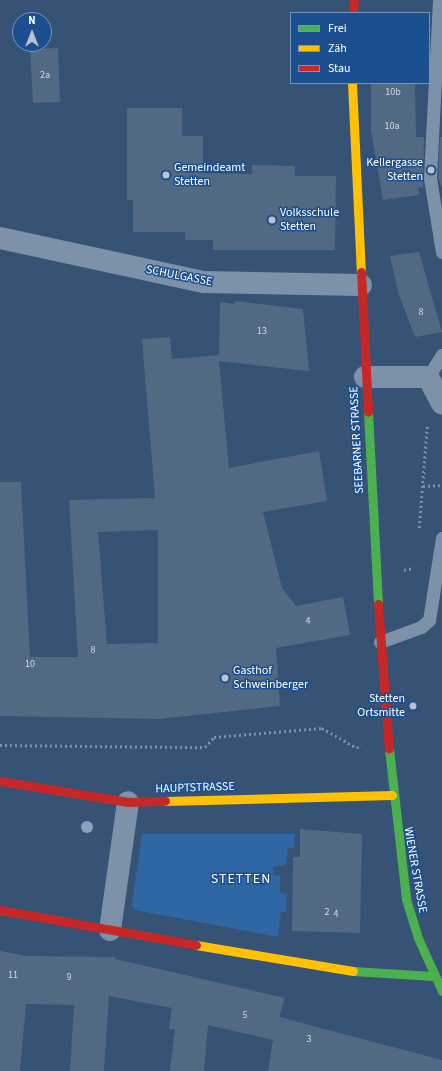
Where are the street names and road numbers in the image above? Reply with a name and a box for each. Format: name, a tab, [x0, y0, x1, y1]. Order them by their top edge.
street label: SCHULGASSE	[145, 263, 213, 289]
street label: SEEBARNER STRASSE	[347, 386, 367, 494]
street label: HAUPTSTRASSE	[155, 779, 235, 797]
street label: WIENER STRASSE	[400, 826, 430, 914]

